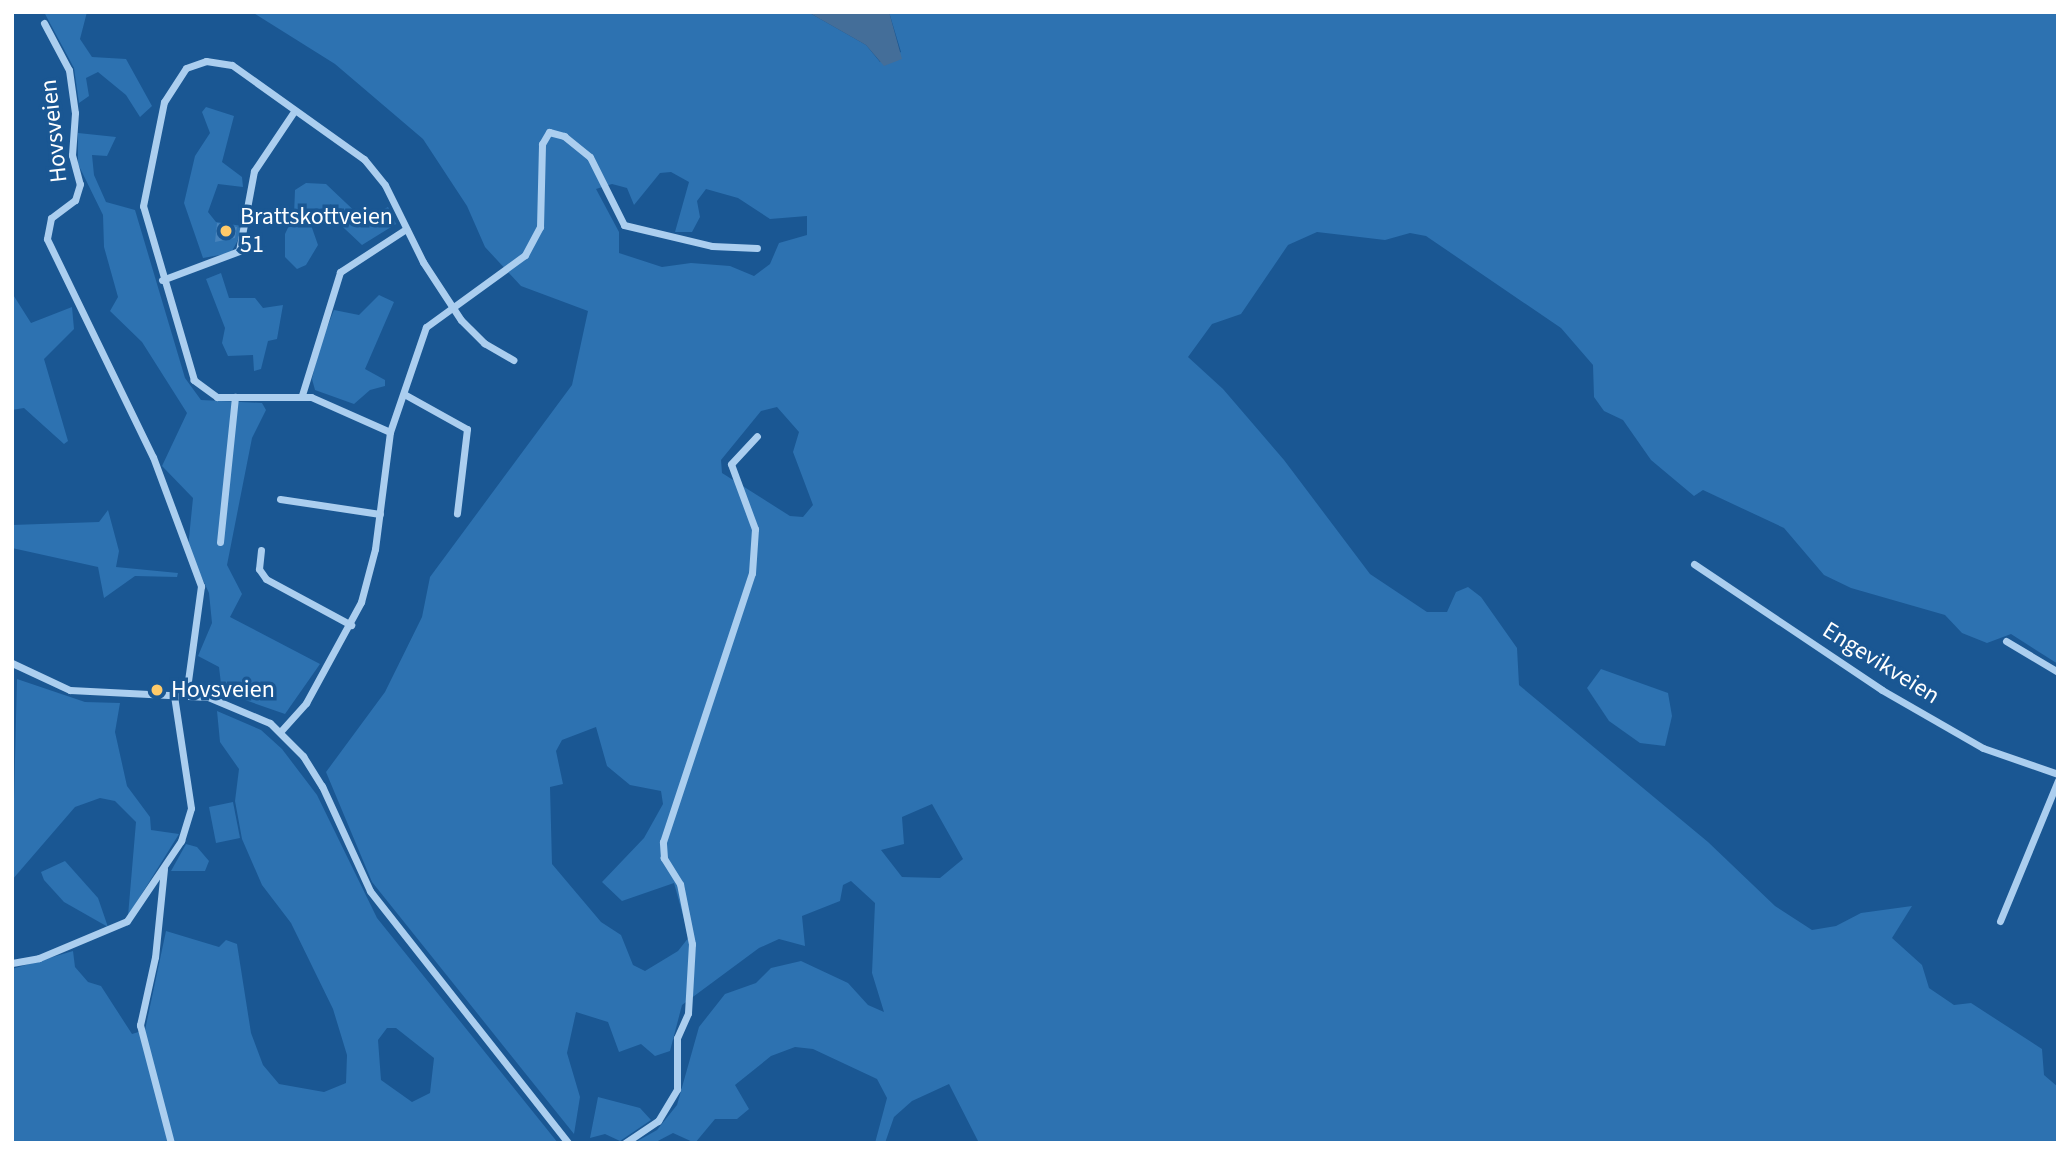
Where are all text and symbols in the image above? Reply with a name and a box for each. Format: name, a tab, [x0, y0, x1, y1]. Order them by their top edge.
street label: Hovsveien	[34, 78, 74, 184]
place label: Brattskottveien 51	[240, 203, 393, 259]
marker: Brattskottveien 51	[218, 223, 234, 239]
street label: Engevikveien	[1817, 616, 1945, 710]
place label: Hovsveien	[171, 676, 275, 704]
marker: Hovsveien	[149, 682, 165, 698]

